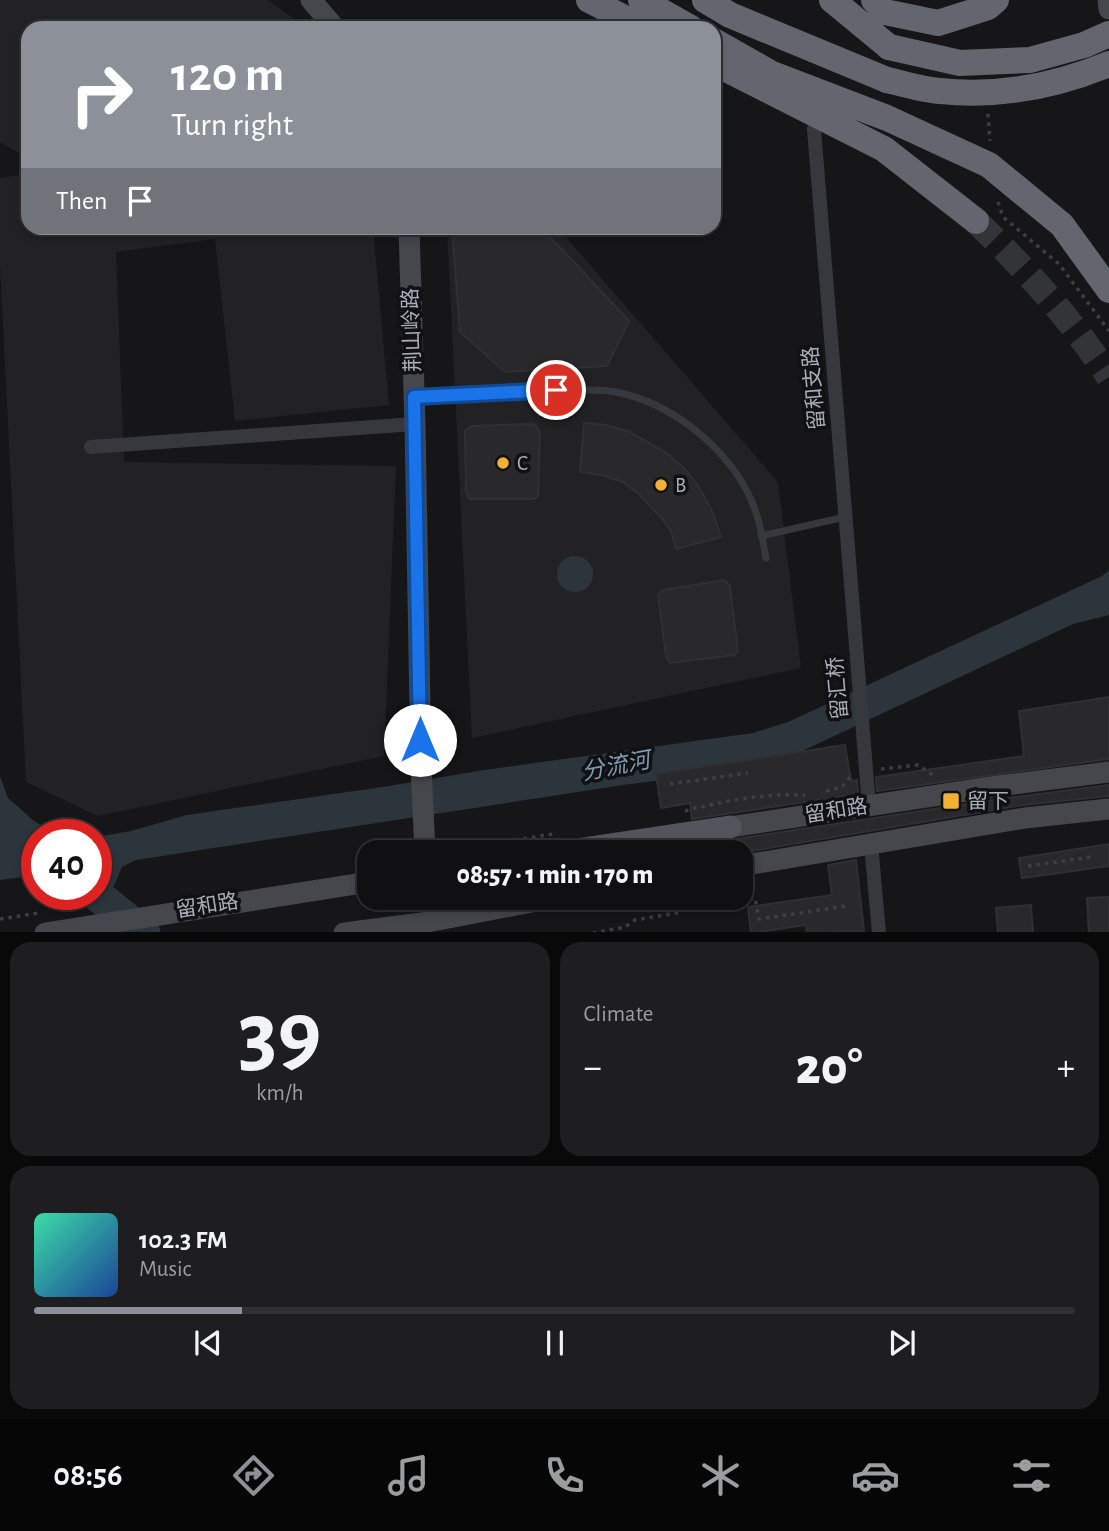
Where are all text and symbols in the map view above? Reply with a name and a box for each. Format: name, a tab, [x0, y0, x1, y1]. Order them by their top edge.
icon: right	[56, 49, 147, 140]
text: 120 m	[171, 51, 284, 100]
text: Turn right	[171, 109, 293, 141]
icon: arrive	[121, 182, 159, 220]
text: Then	[56, 188, 107, 214]
street label: 荆山岭路	[399, 288, 424, 372]
street label: 留和支路	[799, 345, 828, 431]
pin	[526, 360, 586, 420]
icon: arrive	[537, 371, 575, 409]
place label: C	[517, 453, 528, 474]
marker: C	[495, 455, 511, 471]
place label: B	[675, 475, 686, 496]
marker: B	[653, 477, 669, 493]
street label: 留汇桥	[824, 656, 851, 720]
position arrow	[383, 703, 457, 777]
water label: 分流河	[580, 746, 656, 785]
place label: 留下	[967, 790, 1009, 812]
marker: 留下	[941, 791, 961, 811]
street label: 留和路	[803, 795, 869, 826]
speed limit sign: 40	[21, 819, 112, 910]
text: 08:57 · 1 min · 170 m	[457, 862, 653, 888]
street label: 留和路	[174, 890, 240, 921]
text: 39	[238, 989, 321, 1080]
text: Climate	[584, 1003, 653, 1026]
text: 20°	[796, 1041, 863, 1093]
text: −	[584, 1049, 602, 1087]
text: +	[1057, 1049, 1075, 1087]
text: km/h	[256, 1082, 303, 1105]
text: 102.3 FM	[139, 1227, 228, 1253]
text: Music	[139, 1258, 191, 1281]
icon: previous	[189, 1324, 227, 1362]
icon: pause	[536, 1324, 574, 1362]
icon: next	[883, 1324, 921, 1362]
icon: directions	[229, 1451, 278, 1500]
icon: music	[384, 1451, 433, 1500]
icon: phone	[540, 1451, 589, 1500]
icon: climate	[696, 1451, 745, 1500]
icon: car	[851, 1451, 900, 1500]
icon: filters	[1007, 1451, 1056, 1500]
text: 08:56	[53, 1459, 122, 1491]

